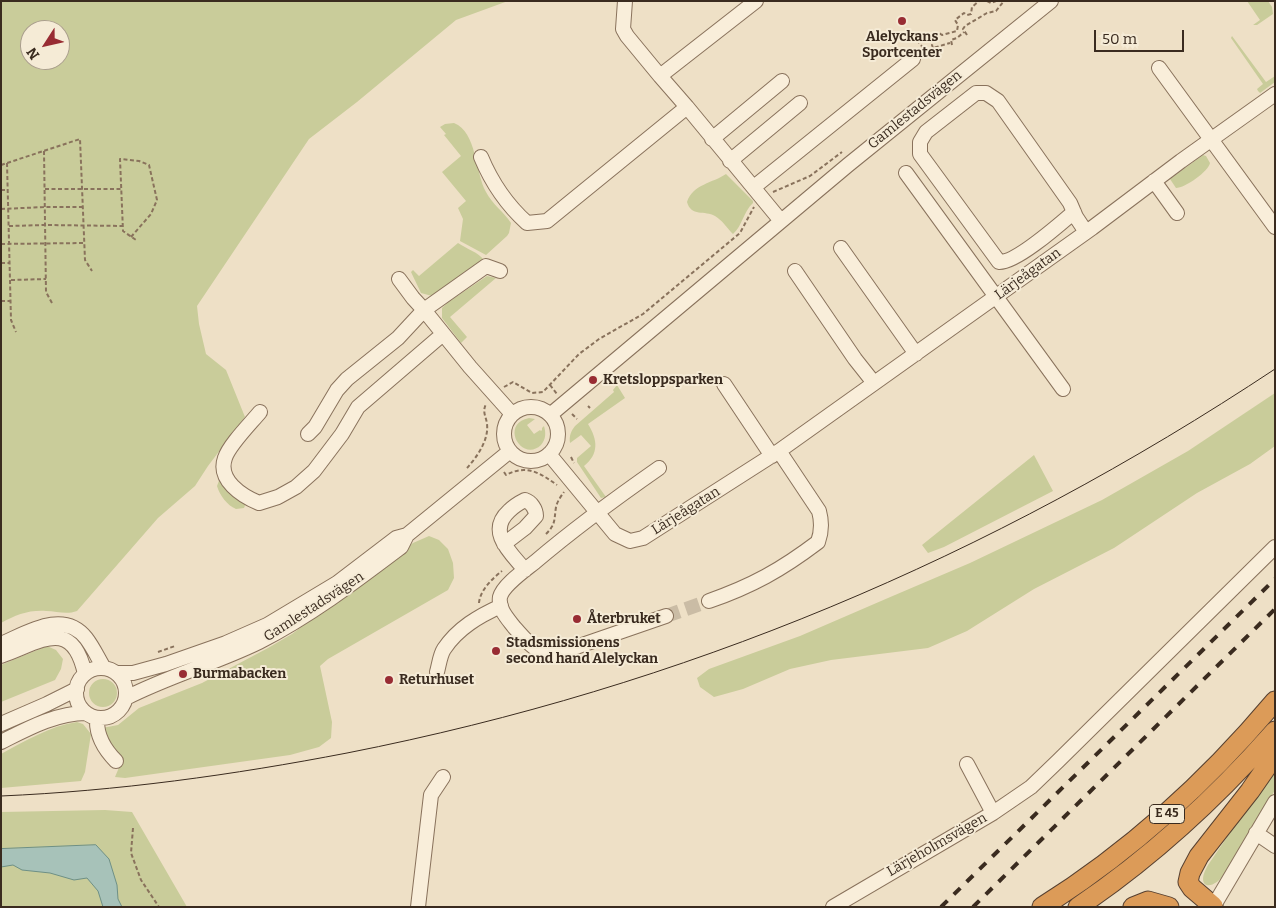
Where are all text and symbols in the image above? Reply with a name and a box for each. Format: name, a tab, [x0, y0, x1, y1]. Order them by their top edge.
marker: Alelyckans Sportcenter	[896, 15, 908, 27]
north arrow	[20, 20, 70, 70]
scale bar	[1096, 20, 1186, 52]
place label: Alelyckans Sportcenter	[862, 29, 942, 62]
text: 50 m	[1102, 30, 1137, 48]
text: N	[23, 44, 43, 63]
street label: Gamlestadsvägen	[865, 67, 965, 153]
street label: Lärjeågatan	[992, 244, 1064, 304]
place label: Kretsloppsparken	[603, 372, 723, 388]
marker: Kretsloppsparken	[587, 374, 599, 386]
street label: Lärjeågatan	[649, 483, 723, 539]
street label: Gamlestadsvägen	[261, 568, 367, 646]
place label: Återbruket	[587, 611, 661, 627]
marker: Återbruket	[571, 613, 583, 625]
place label: Stadsmissionens second hand Alelyckan	[506, 635, 658, 668]
marker: Stadsmissionens second hand Alelyckan	[490, 645, 502, 657]
place label: Burmabacken	[193, 666, 286, 682]
marker: Burmabacken	[177, 668, 189, 680]
place label: Returhuset	[399, 672, 474, 688]
marker: Returhuset	[383, 674, 395, 686]
road number: E 45	[1150, 804, 1184, 824]
street label: Lärjeholmsvägen	[884, 810, 990, 880]

